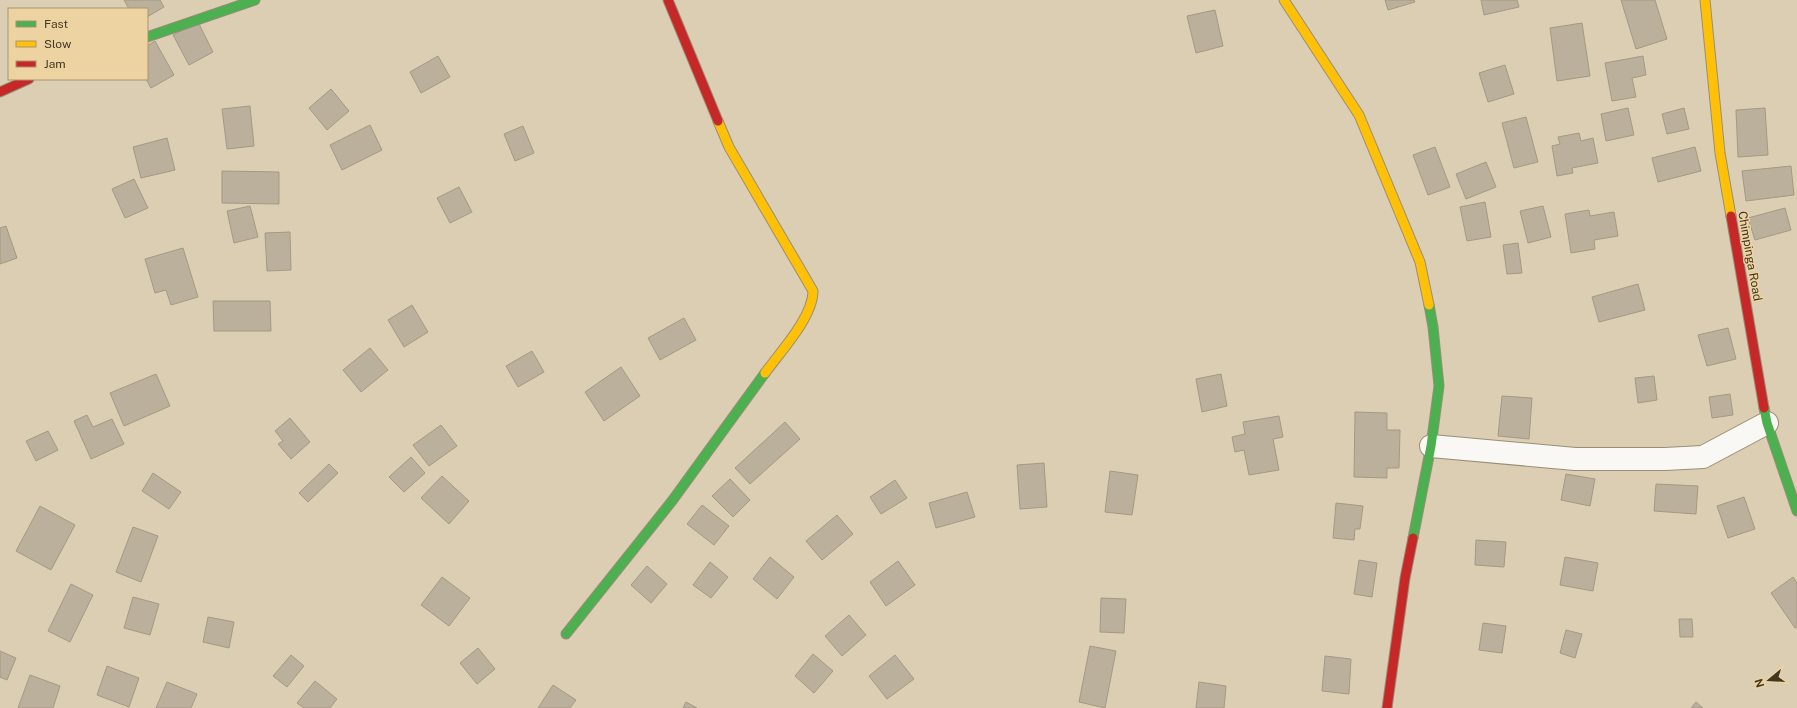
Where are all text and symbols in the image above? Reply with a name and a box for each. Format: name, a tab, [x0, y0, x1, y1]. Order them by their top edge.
legend	[8, 8, 148, 80]
text: Fast	[44, 17, 69, 31]
text: Slow	[44, 37, 72, 51]
text: Jam	[44, 57, 66, 71]
street label: Chimpinga Road	[1735, 210, 1765, 302]
north arrow	[1749, 660, 1789, 700]
text: N	[1752, 677, 1767, 689]

